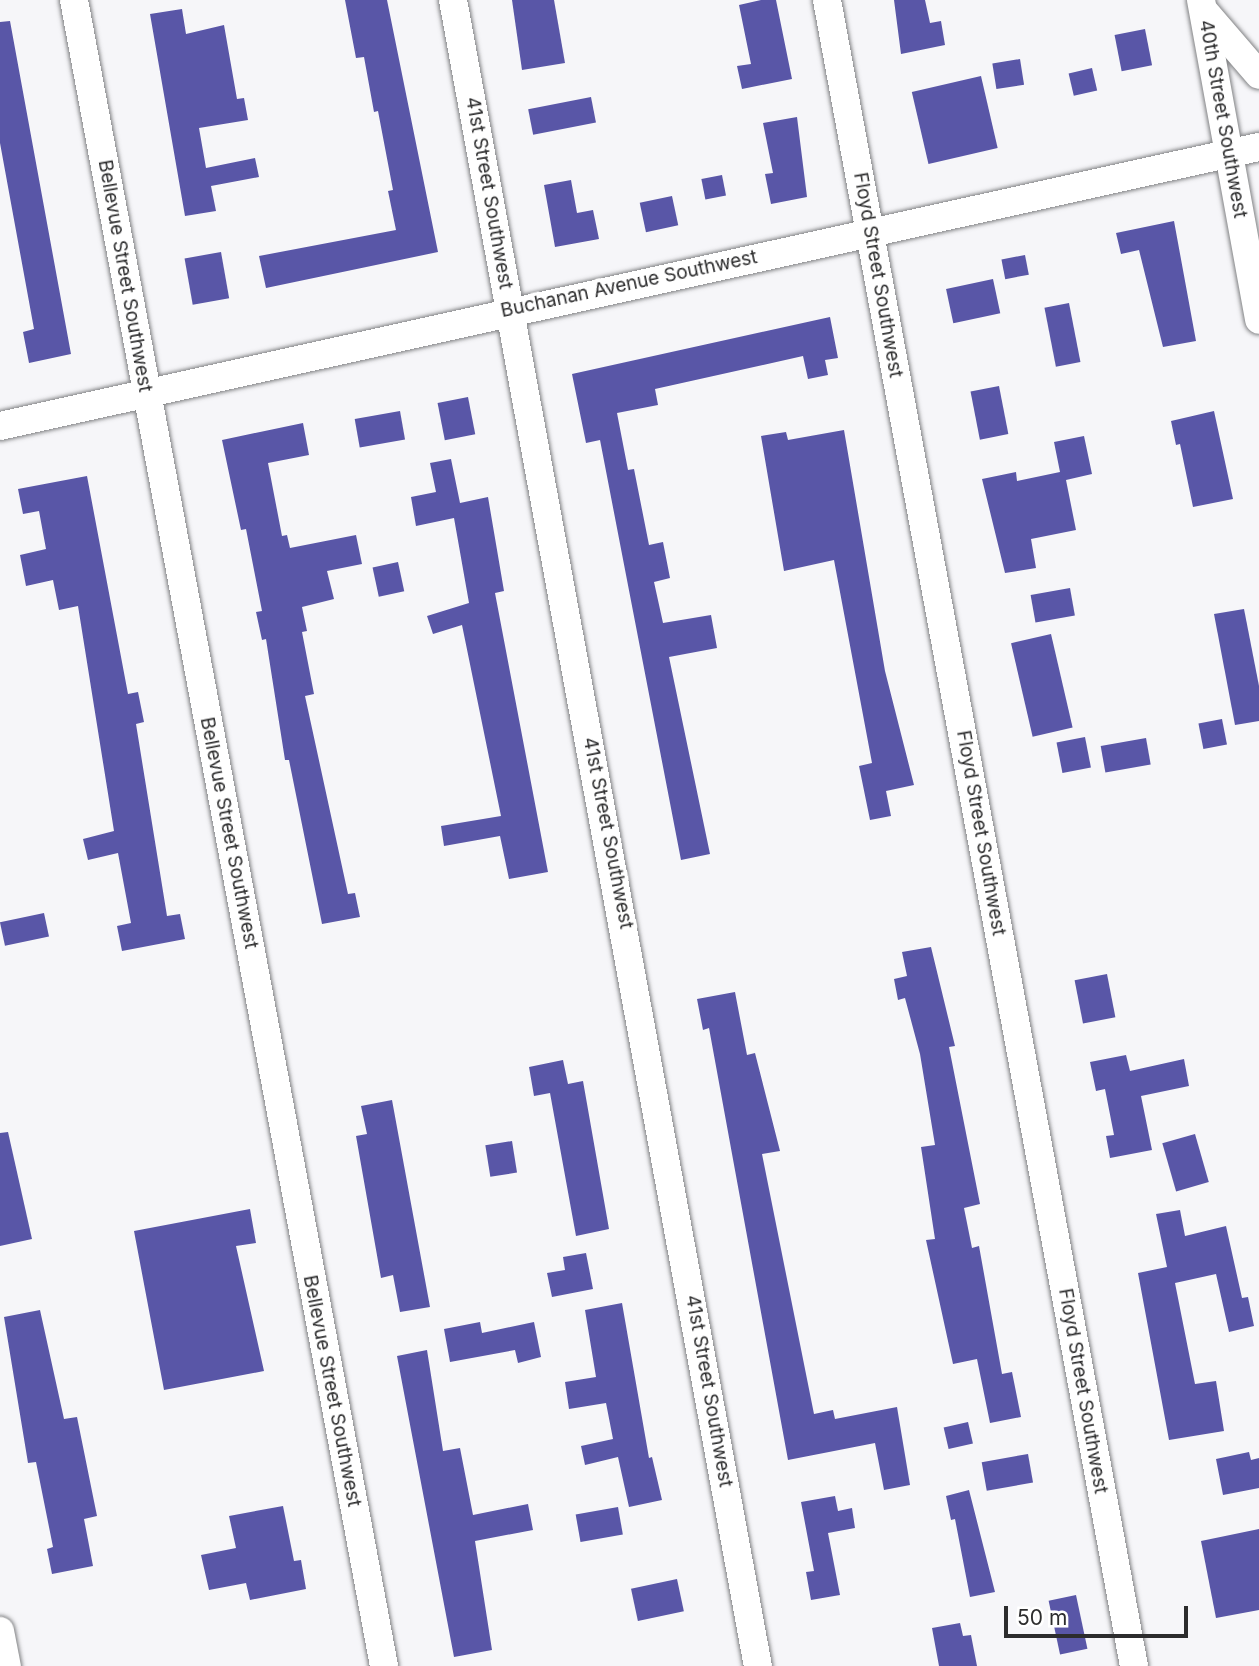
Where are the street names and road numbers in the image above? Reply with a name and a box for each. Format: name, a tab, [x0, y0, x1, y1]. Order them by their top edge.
street label: 40th Street Southwest	[1194, 18, 1252, 220]
street label: 41st Street Southwest	[461, 95, 517, 291]
street label: Bellevue Street Southwest	[93, 158, 157, 394]
street label: Floyd Street Southwest	[849, 171, 907, 379]
street label: Buchanan Avenue Southwest	[499, 246, 759, 322]
street label: Bellevue Street Southwest	[195, 715, 263, 951]
street label: Floyd Street Southwest	[952, 729, 1010, 937]
street label: 41st Street Southwest	[578, 735, 638, 931]
street label: Bellevue Street Southwest	[298, 1273, 366, 1509]
street label: Floyd Street Southwest	[1054, 1287, 1112, 1495]
street label: 41st Street Southwest	[681, 1293, 737, 1489]

